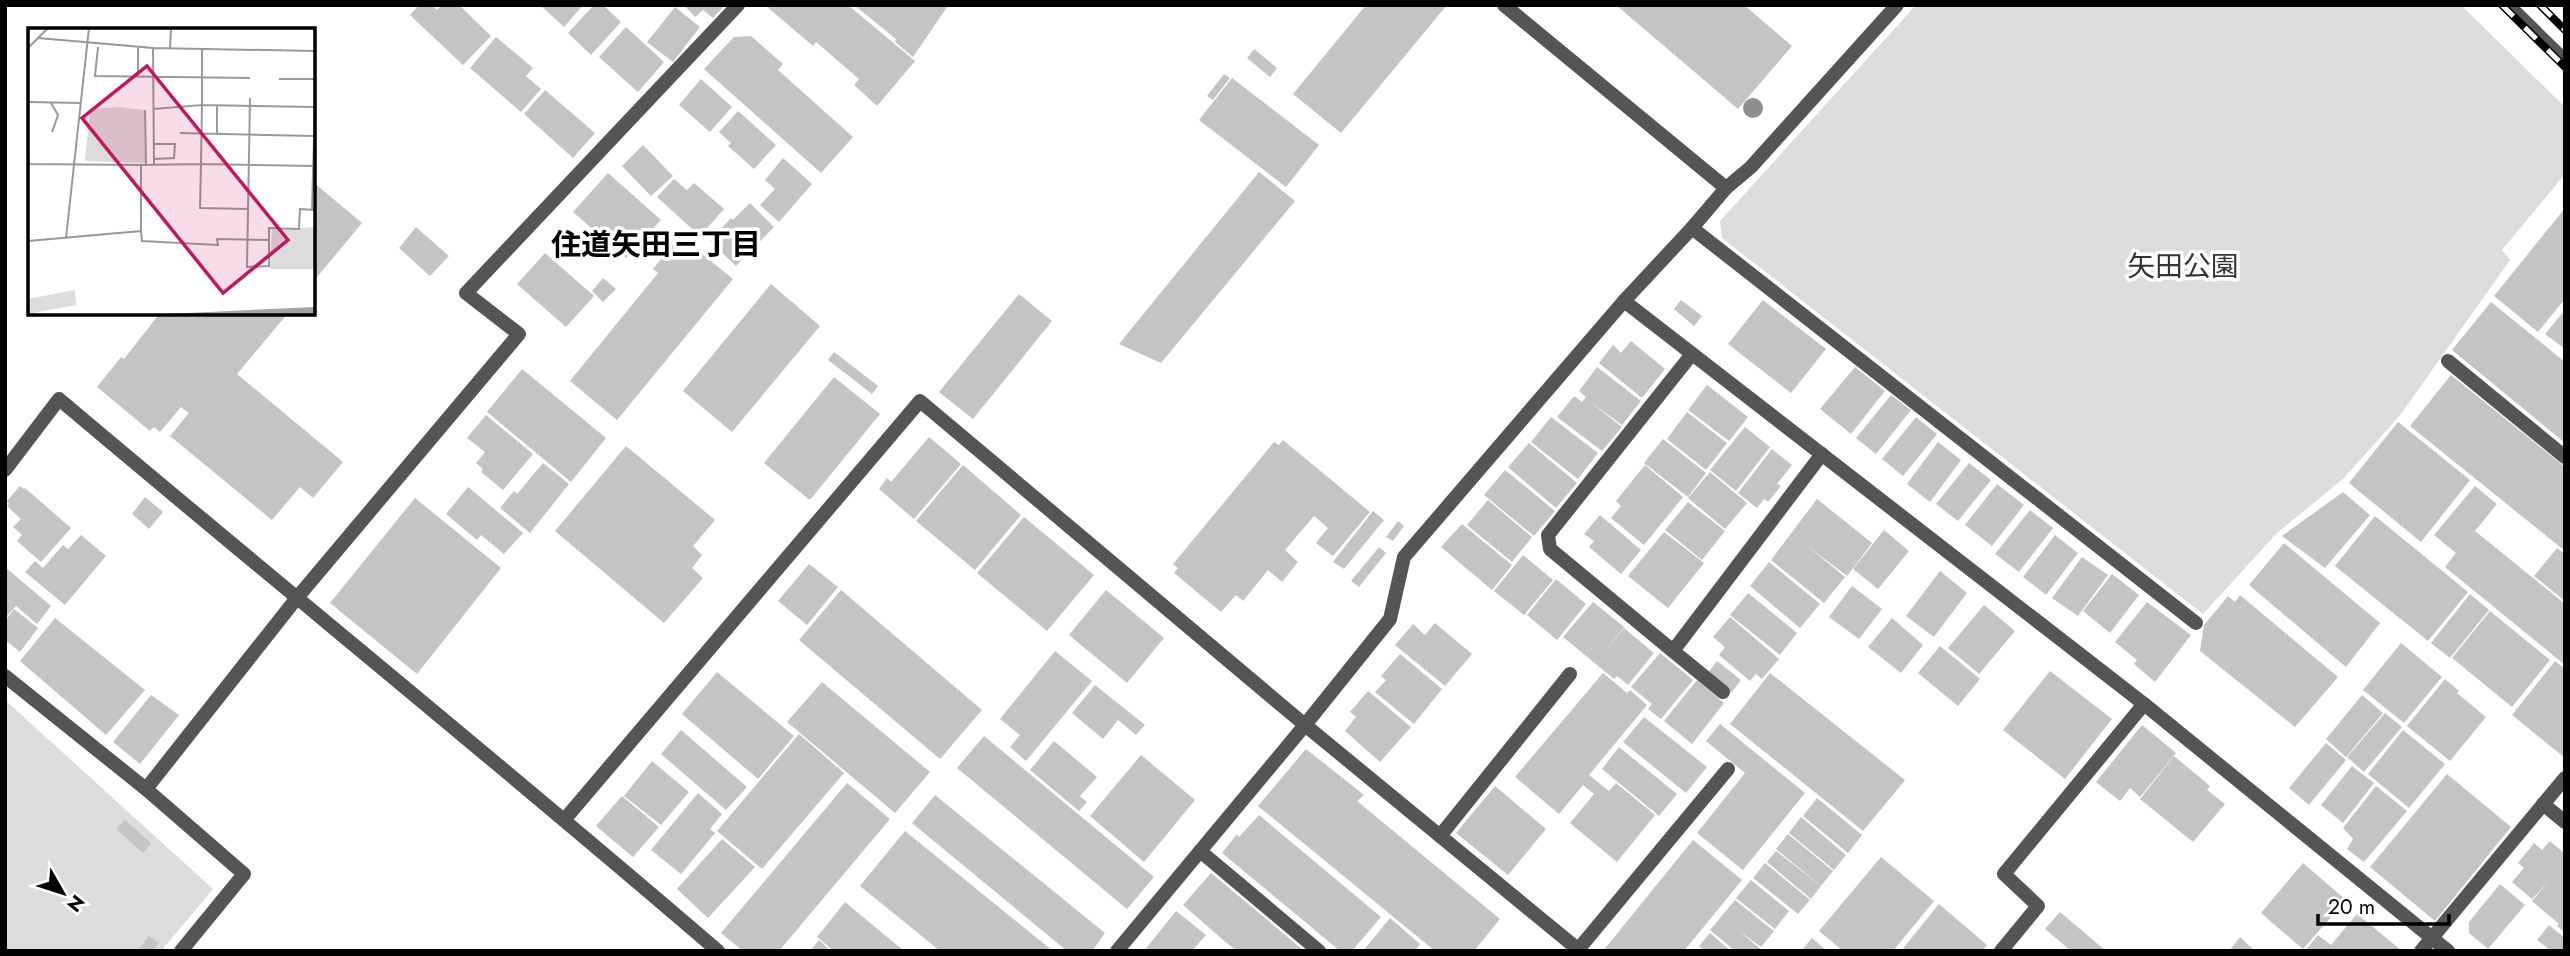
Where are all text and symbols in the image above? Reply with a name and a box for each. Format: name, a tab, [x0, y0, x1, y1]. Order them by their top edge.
inset map	[28, 28, 315, 315]
district label: 住道矢田三丁目	[551, 223, 761, 266]
park label: 矢田公園	[2127, 246, 2239, 287]
north arrow	[28, 858, 98, 928]
scale bar	[2318, 883, 2449, 927]
text: N	[61, 889, 91, 918]
text: 20 m	[2328, 892, 2375, 922]

